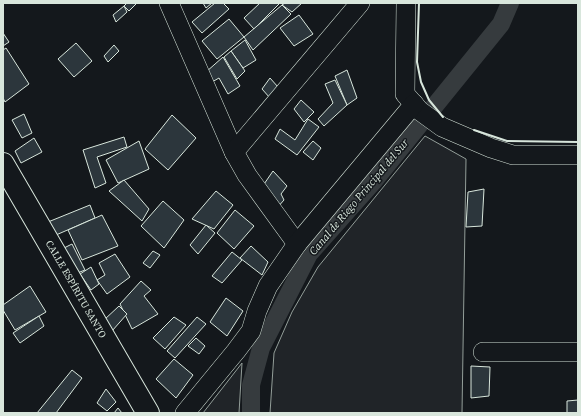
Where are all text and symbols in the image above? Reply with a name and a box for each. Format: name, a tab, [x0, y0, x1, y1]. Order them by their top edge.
water label: Canal de Riego Principal del Sur	[306, 135, 412, 258]
street label: CALLE ESPÍRITU SANTO	[43, 238, 109, 340]

